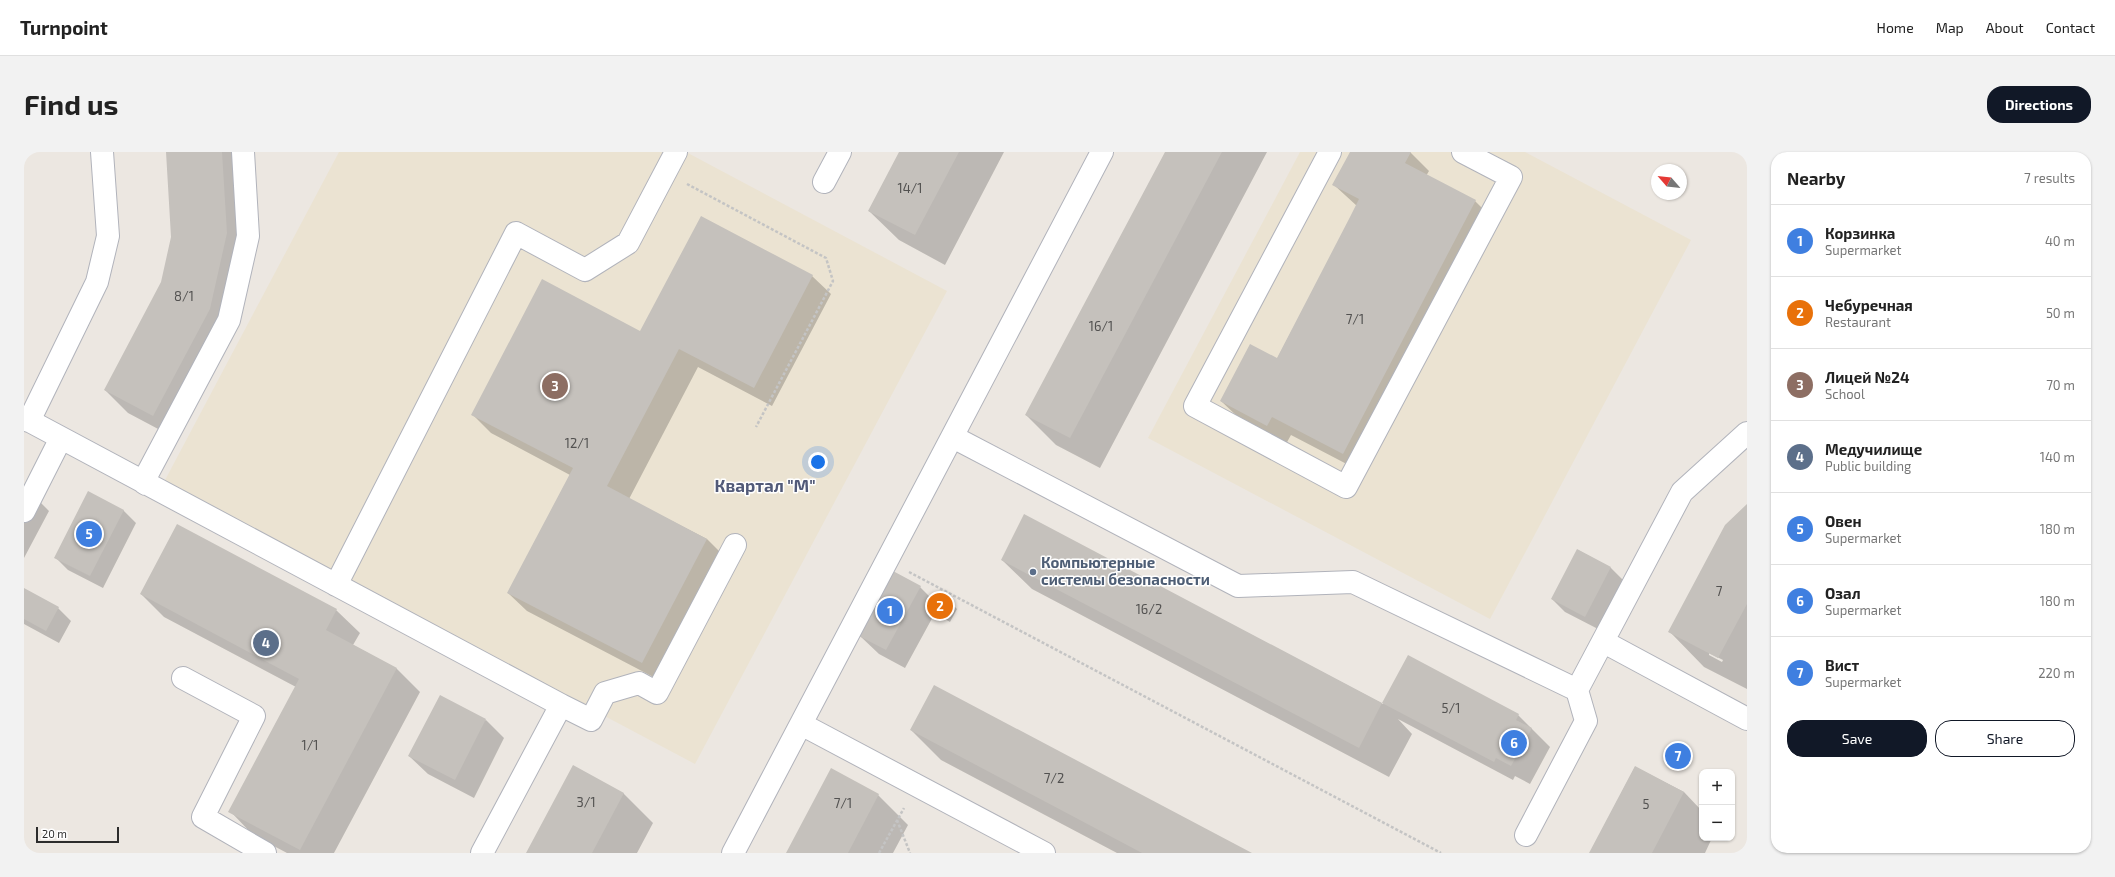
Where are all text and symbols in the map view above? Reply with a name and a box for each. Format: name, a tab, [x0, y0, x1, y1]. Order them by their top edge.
text: Turnpoint	[20, 16, 108, 39]
text: Home	[1877, 19, 1914, 36]
text: Map	[1936, 19, 1964, 36]
text: About	[1986, 19, 2024, 36]
text: Contact	[2046, 19, 2095, 36]
button: Directions	[1987, 86, 2091, 123]
text: Find us	[24, 87, 118, 121]
north arrow	[1651, 164, 1687, 200]
text: Nearby	[1787, 168, 1845, 188]
text: 7 results	[2024, 170, 2075, 186]
house number: 14/1	[897, 180, 923, 196]
text: Корзинка	[1825, 224, 1895, 242]
text: 1	[1797, 233, 1803, 249]
text: 40 m	[2045, 233, 2075, 249]
text: Supermarket	[1825, 242, 1902, 258]
house number: 8/1	[174, 288, 194, 304]
text: Чебуречная	[1825, 296, 1913, 314]
text: 2	[1796, 305, 1804, 321]
text: 50 m	[2046, 305, 2075, 321]
house number: 7/1	[1346, 311, 1364, 327]
text: Restaurant	[1825, 314, 1891, 330]
house number: 16/1	[1089, 318, 1113, 334]
text: Лицей №24	[1825, 368, 1910, 386]
pin: 3	[542, 371, 568, 401]
text: 3	[1796, 377, 1804, 393]
text: 70 m	[2046, 377, 2075, 393]
text: School	[1825, 386, 1865, 402]
house number: 12/1	[565, 435, 589, 451]
text: Медучилище	[1825, 440, 1922, 458]
text: 4	[1796, 449, 1804, 465]
text: 140 m	[2040, 449, 2075, 465]
your location	[808, 452, 828, 472]
text: Public building	[1825, 458, 1911, 474]
district label: Квартал "М"	[715, 475, 815, 495]
text: Овен	[1825, 512, 1861, 530]
pin: 5	[76, 519, 102, 549]
text: 5	[1796, 521, 1804, 537]
text: 180 m	[2040, 521, 2075, 537]
text: Supermarket	[1825, 530, 1902, 546]
place label: Компьютерные системы безопасности	[1041, 553, 1210, 588]
marker: Компьютерные системы безопасности	[1028, 567, 1038, 577]
house number: 7	[1716, 583, 1723, 599]
text: Озал	[1825, 584, 1861, 602]
pin: 2	[927, 591, 953, 621]
text: 6	[1796, 593, 1804, 609]
text: 180 m	[2040, 593, 2075, 609]
pin: 1	[877, 596, 903, 626]
house number: 16/2	[1136, 601, 1162, 617]
text: Supermarket	[1825, 602, 1902, 618]
pin: 4	[253, 628, 279, 658]
text: Вист	[1825, 656, 1859, 674]
text: 7	[1797, 665, 1803, 681]
text: 220 m	[2038, 665, 2075, 681]
text: Supermarket	[1825, 674, 1902, 690]
house number: 5/1	[1442, 700, 1460, 716]
button: Save	[1787, 720, 1927, 757]
button: Share	[1935, 720, 2075, 757]
pin: 6	[1501, 728, 1527, 758]
house number: 1/1	[301, 737, 319, 753]
pin: 7	[1665, 741, 1691, 771]
map controls	[1699, 769, 1735, 841]
button: +	[1699, 769, 1735, 805]
house number: 7/2	[1044, 770, 1064, 786]
house number: 3/1	[576, 794, 596, 810]
house number: 7/1	[834, 795, 852, 811]
house number: 5	[1643, 796, 1650, 812]
button: −	[1699, 805, 1735, 841]
scale bar	[36, 825, 119, 844]
text: 20 m	[42, 827, 67, 840]

